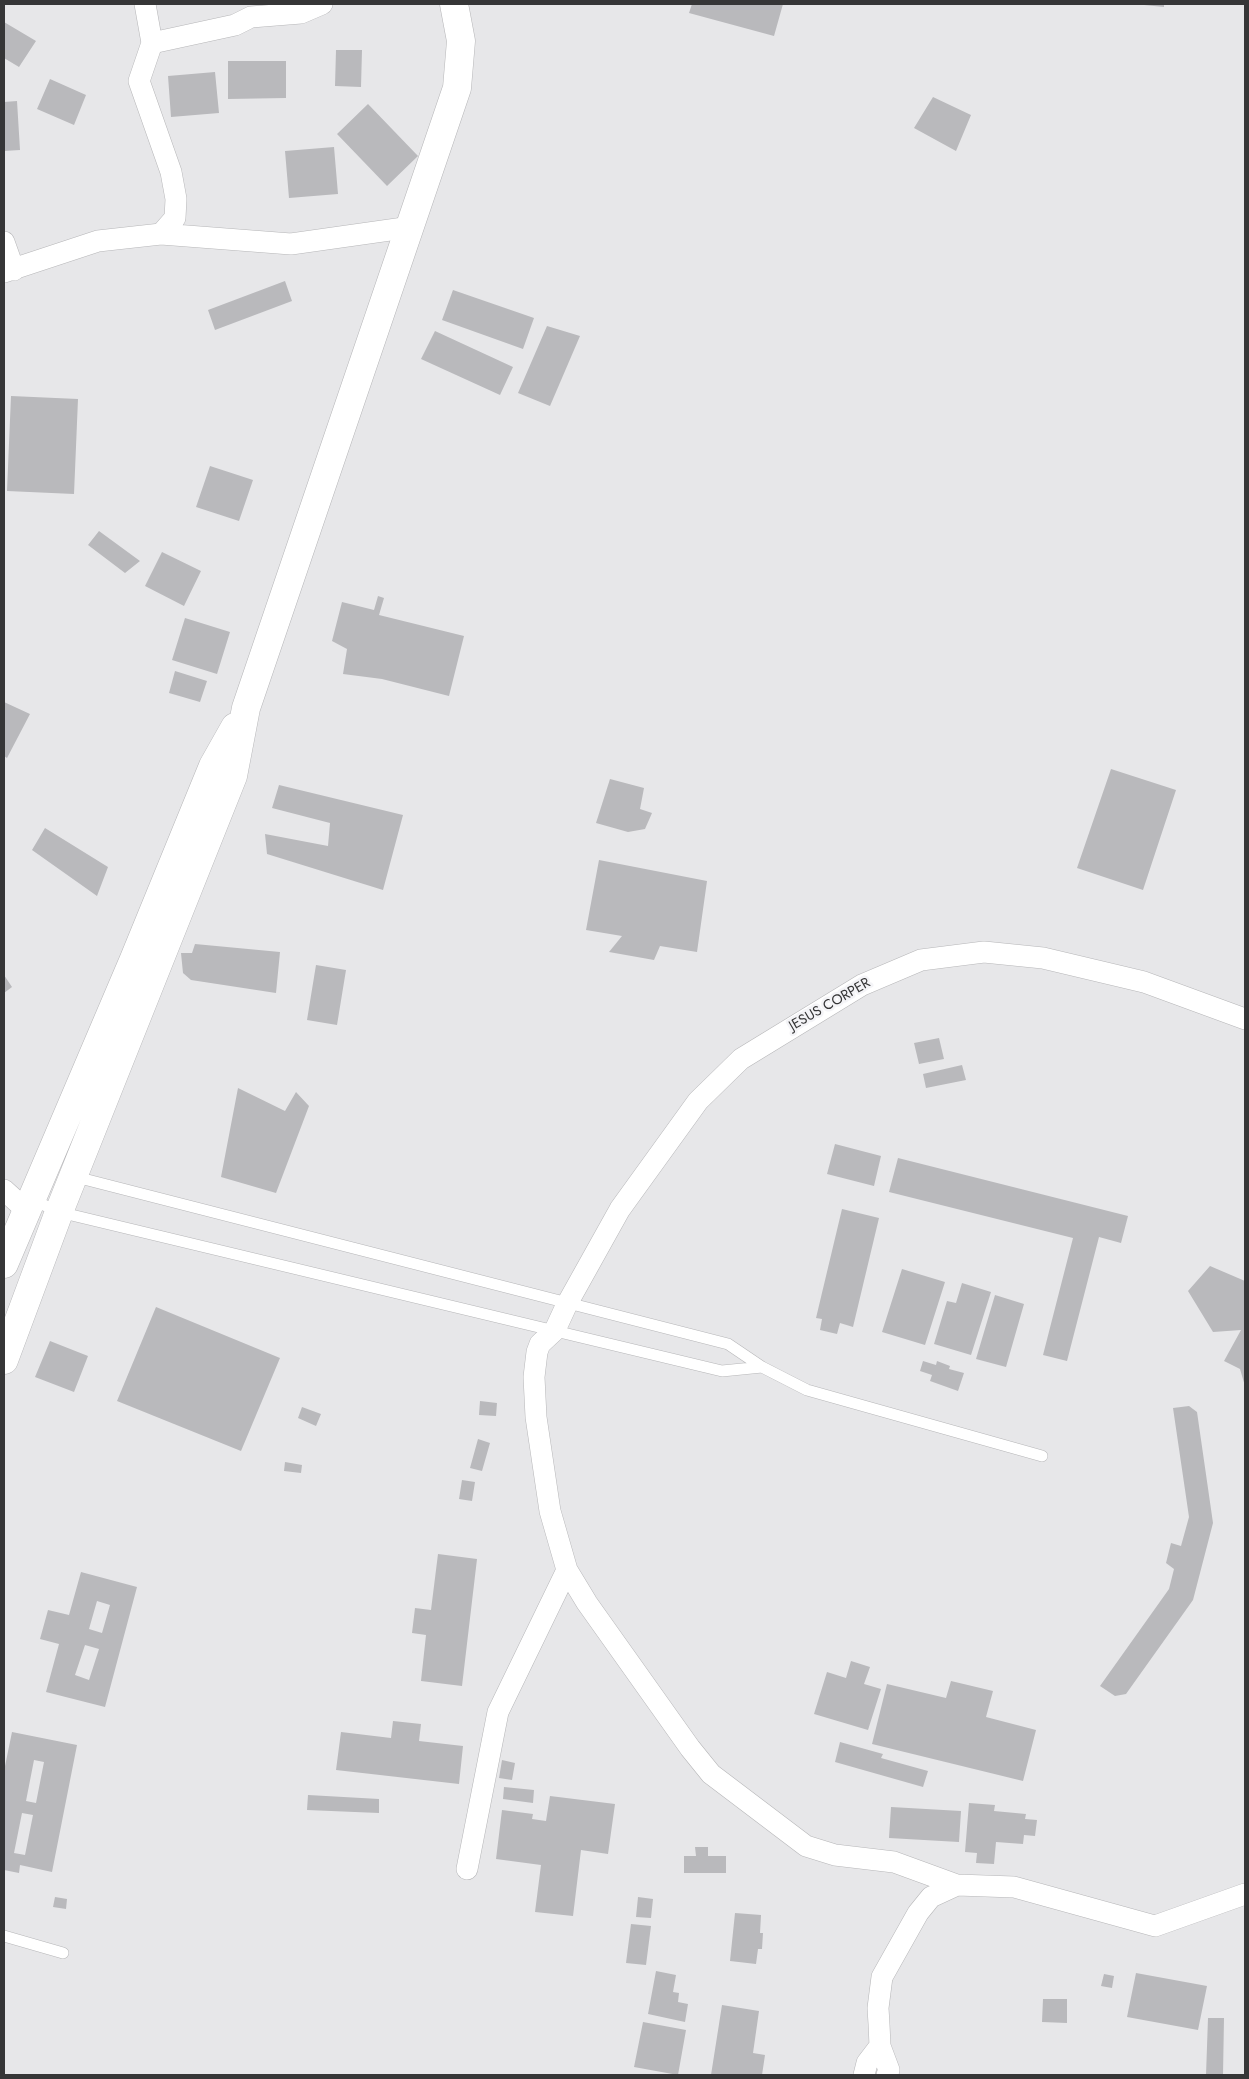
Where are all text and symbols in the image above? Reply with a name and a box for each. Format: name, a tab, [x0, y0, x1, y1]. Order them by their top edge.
street label: JESUS CORPER	[786, 975, 874, 1035]

